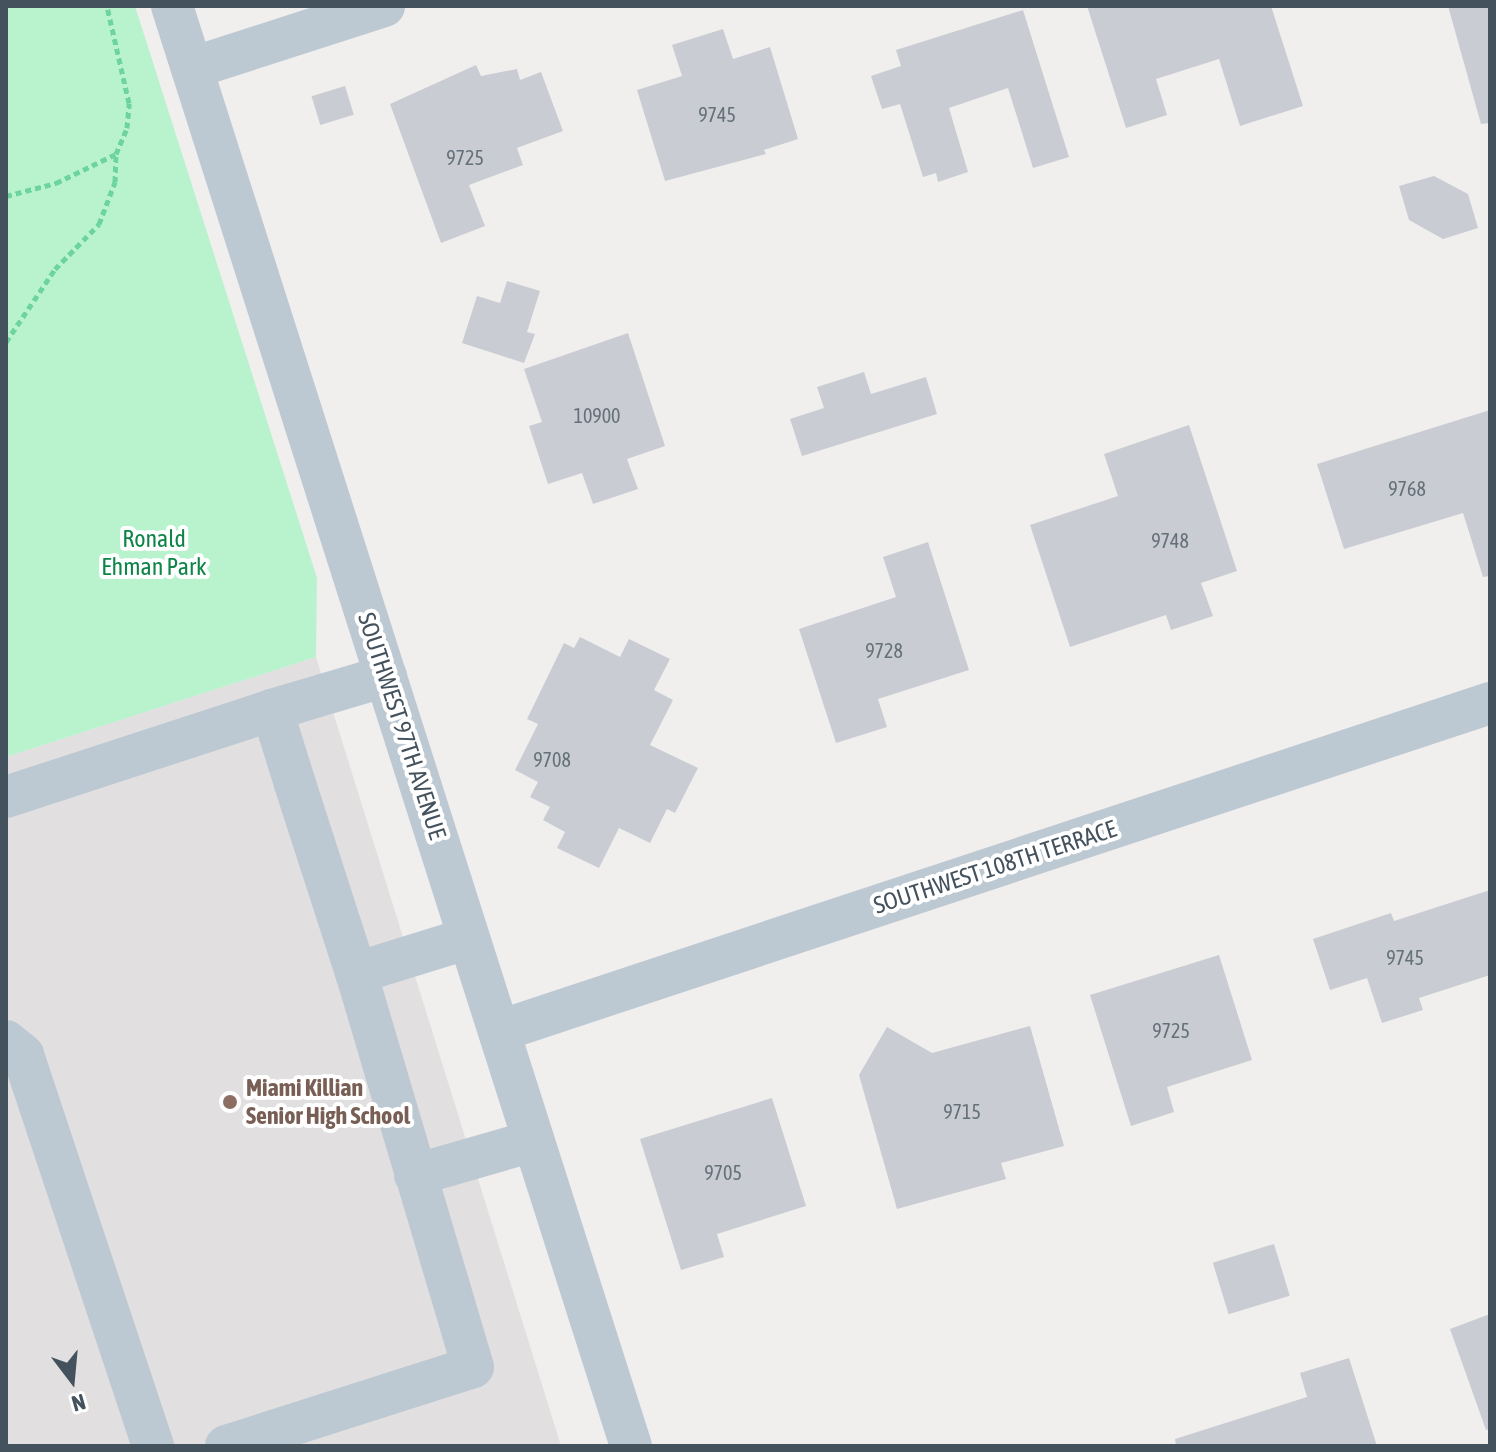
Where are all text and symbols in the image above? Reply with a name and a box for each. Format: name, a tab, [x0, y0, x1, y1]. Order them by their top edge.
house number: 9745	[698, 102, 736, 126]
house number: 9725	[446, 145, 484, 169]
house number: 10900	[574, 403, 620, 427]
house number: 9768	[1388, 476, 1426, 500]
park label: Ronald Ehman Park	[101, 525, 207, 581]
house number: 9748	[1151, 528, 1189, 552]
street label: SOUTHWEST 97TH AVENUE	[352, 609, 452, 843]
house number: 9728	[865, 638, 903, 662]
house number: 9708	[533, 747, 571, 771]
street label: SOUTHWEST 108TH TERRACE	[870, 814, 1120, 920]
house number: 9745	[1386, 945, 1424, 969]
house number: 9725	[1152, 1018, 1190, 1042]
place label: Miami Killian Senior High School	[246, 1074, 410, 1130]
marker: Miami Killian Senior High School	[221, 1093, 239, 1111]
house number: 9715	[943, 1099, 981, 1123]
house number: 9705	[704, 1160, 742, 1184]
north arrow	[32, 1340, 112, 1420]
text: N	[69, 1389, 88, 1417]

